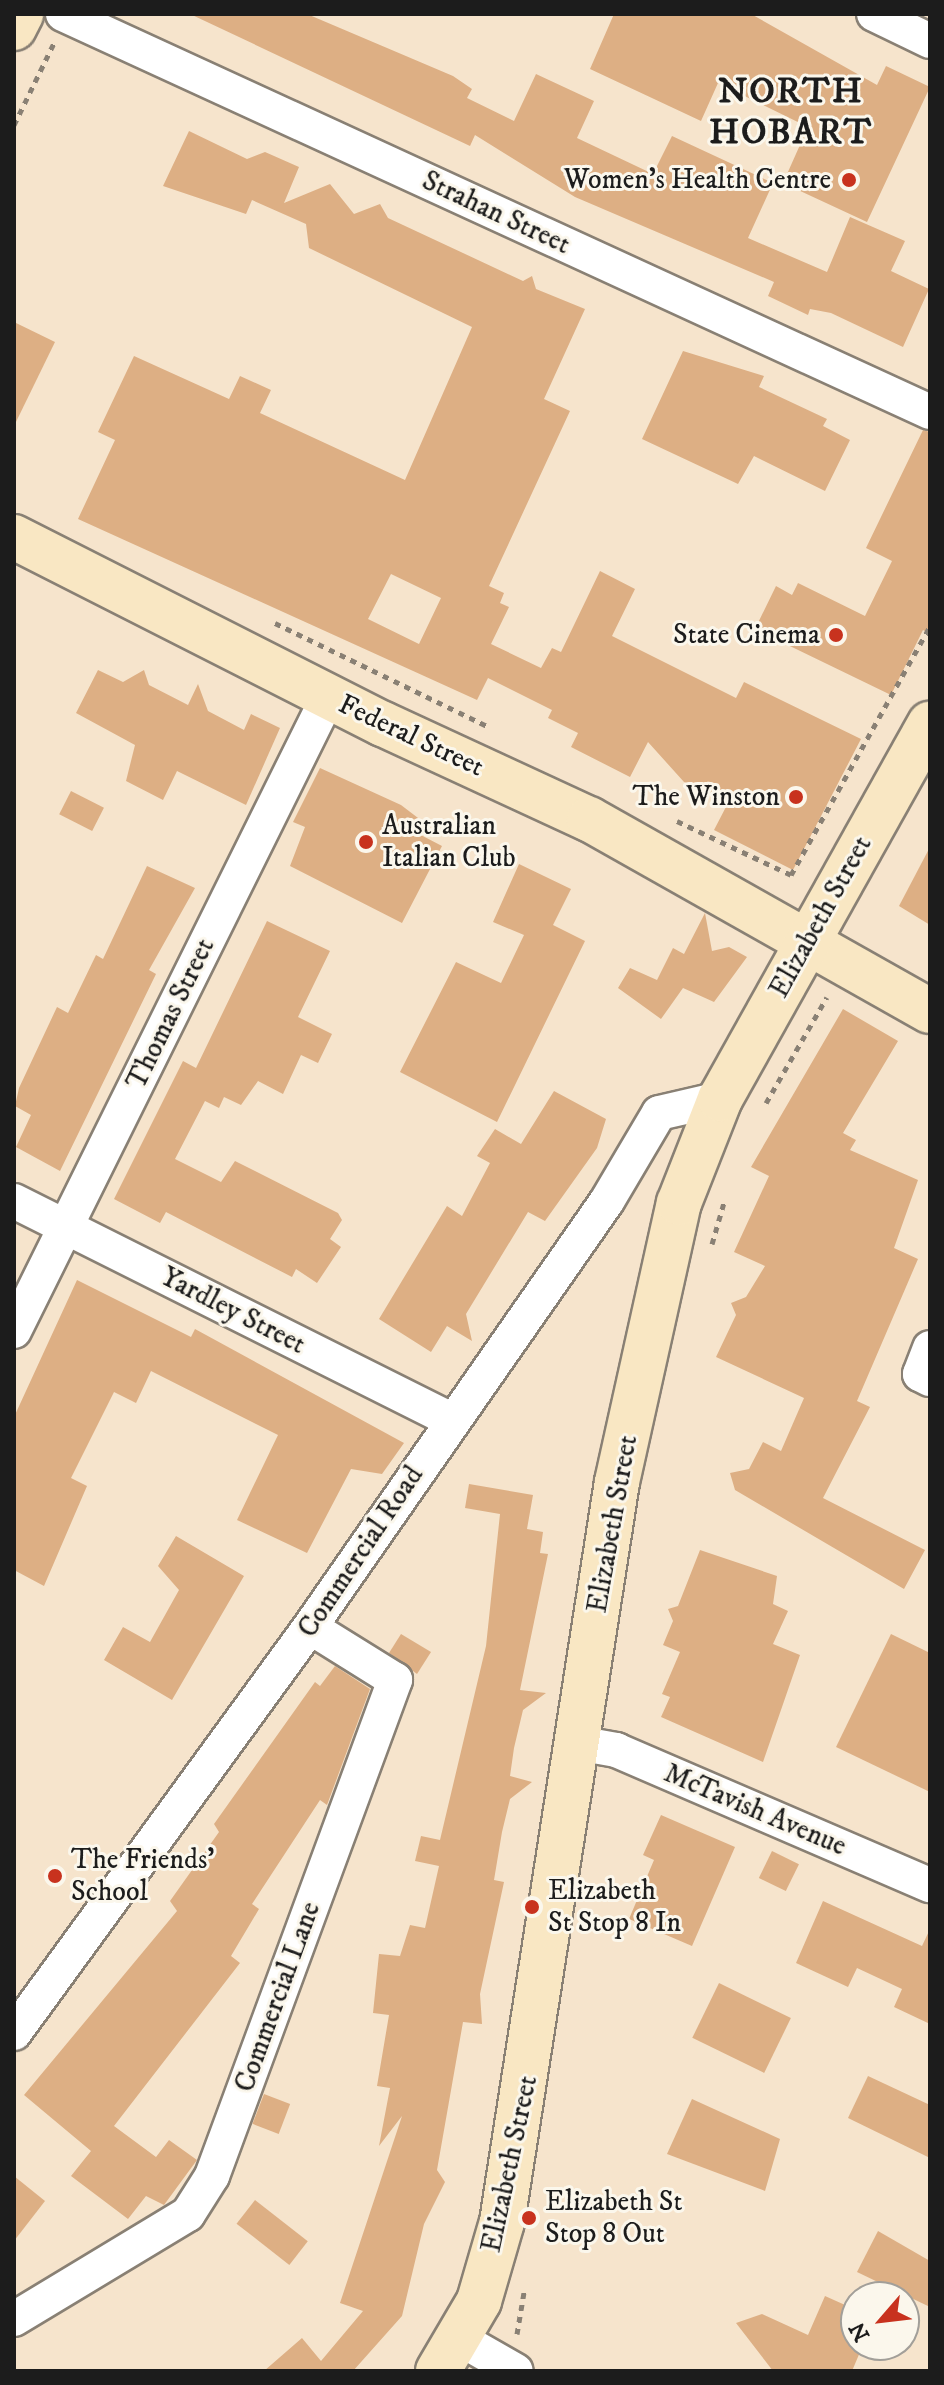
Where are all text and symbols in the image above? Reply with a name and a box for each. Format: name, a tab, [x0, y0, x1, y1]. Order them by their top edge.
district label: NORTH HOBART	[709, 69, 873, 154]
place label: Women's Health Centre	[564, 163, 831, 197]
street label: Strahan Street	[417, 164, 575, 262]
marker: Women's Health Centre	[838, 169, 860, 191]
place label: State Cinema	[673, 618, 820, 652]
marker: State Cinema	[827, 626, 845, 644]
street label: Federal Street	[333, 688, 489, 784]
place label: The Winston	[633, 780, 780, 814]
marker: The Winston	[787, 788, 805, 806]
place label: Australian Italian Club	[382, 809, 516, 875]
street label: Elizabeth Street	[763, 830, 879, 1004]
marker: Australian Italian Club	[357, 833, 375, 851]
street label: Thomas Street	[120, 933, 222, 1095]
street label: Yardley Street	[155, 1260, 311, 1362]
street label: Elizabeth Street	[581, 1432, 645, 1616]
street label: Commercial Road	[291, 1460, 431, 1644]
street label: McTavish Avenue	[659, 1757, 851, 1863]
place label: The Friends' School	[71, 1843, 214, 1909]
marker: The Friends' School	[46, 1867, 64, 1885]
place label: Elizabeth St Stop 8 In	[548, 1874, 681, 1940]
street label: Commercial Lane	[228, 1897, 328, 2097]
marker: Elizabeth St Stop 8 In	[523, 1898, 541, 1916]
street label: Elizabeth Street	[475, 2072, 545, 2256]
place label: Elizabeth St Stop 8 Out	[545, 2185, 682, 2251]
marker: Elizabeth St Stop 8 Out	[520, 2209, 538, 2227]
north arrow	[840, 2281, 920, 2361]
text: N	[844, 2317, 876, 2346]

